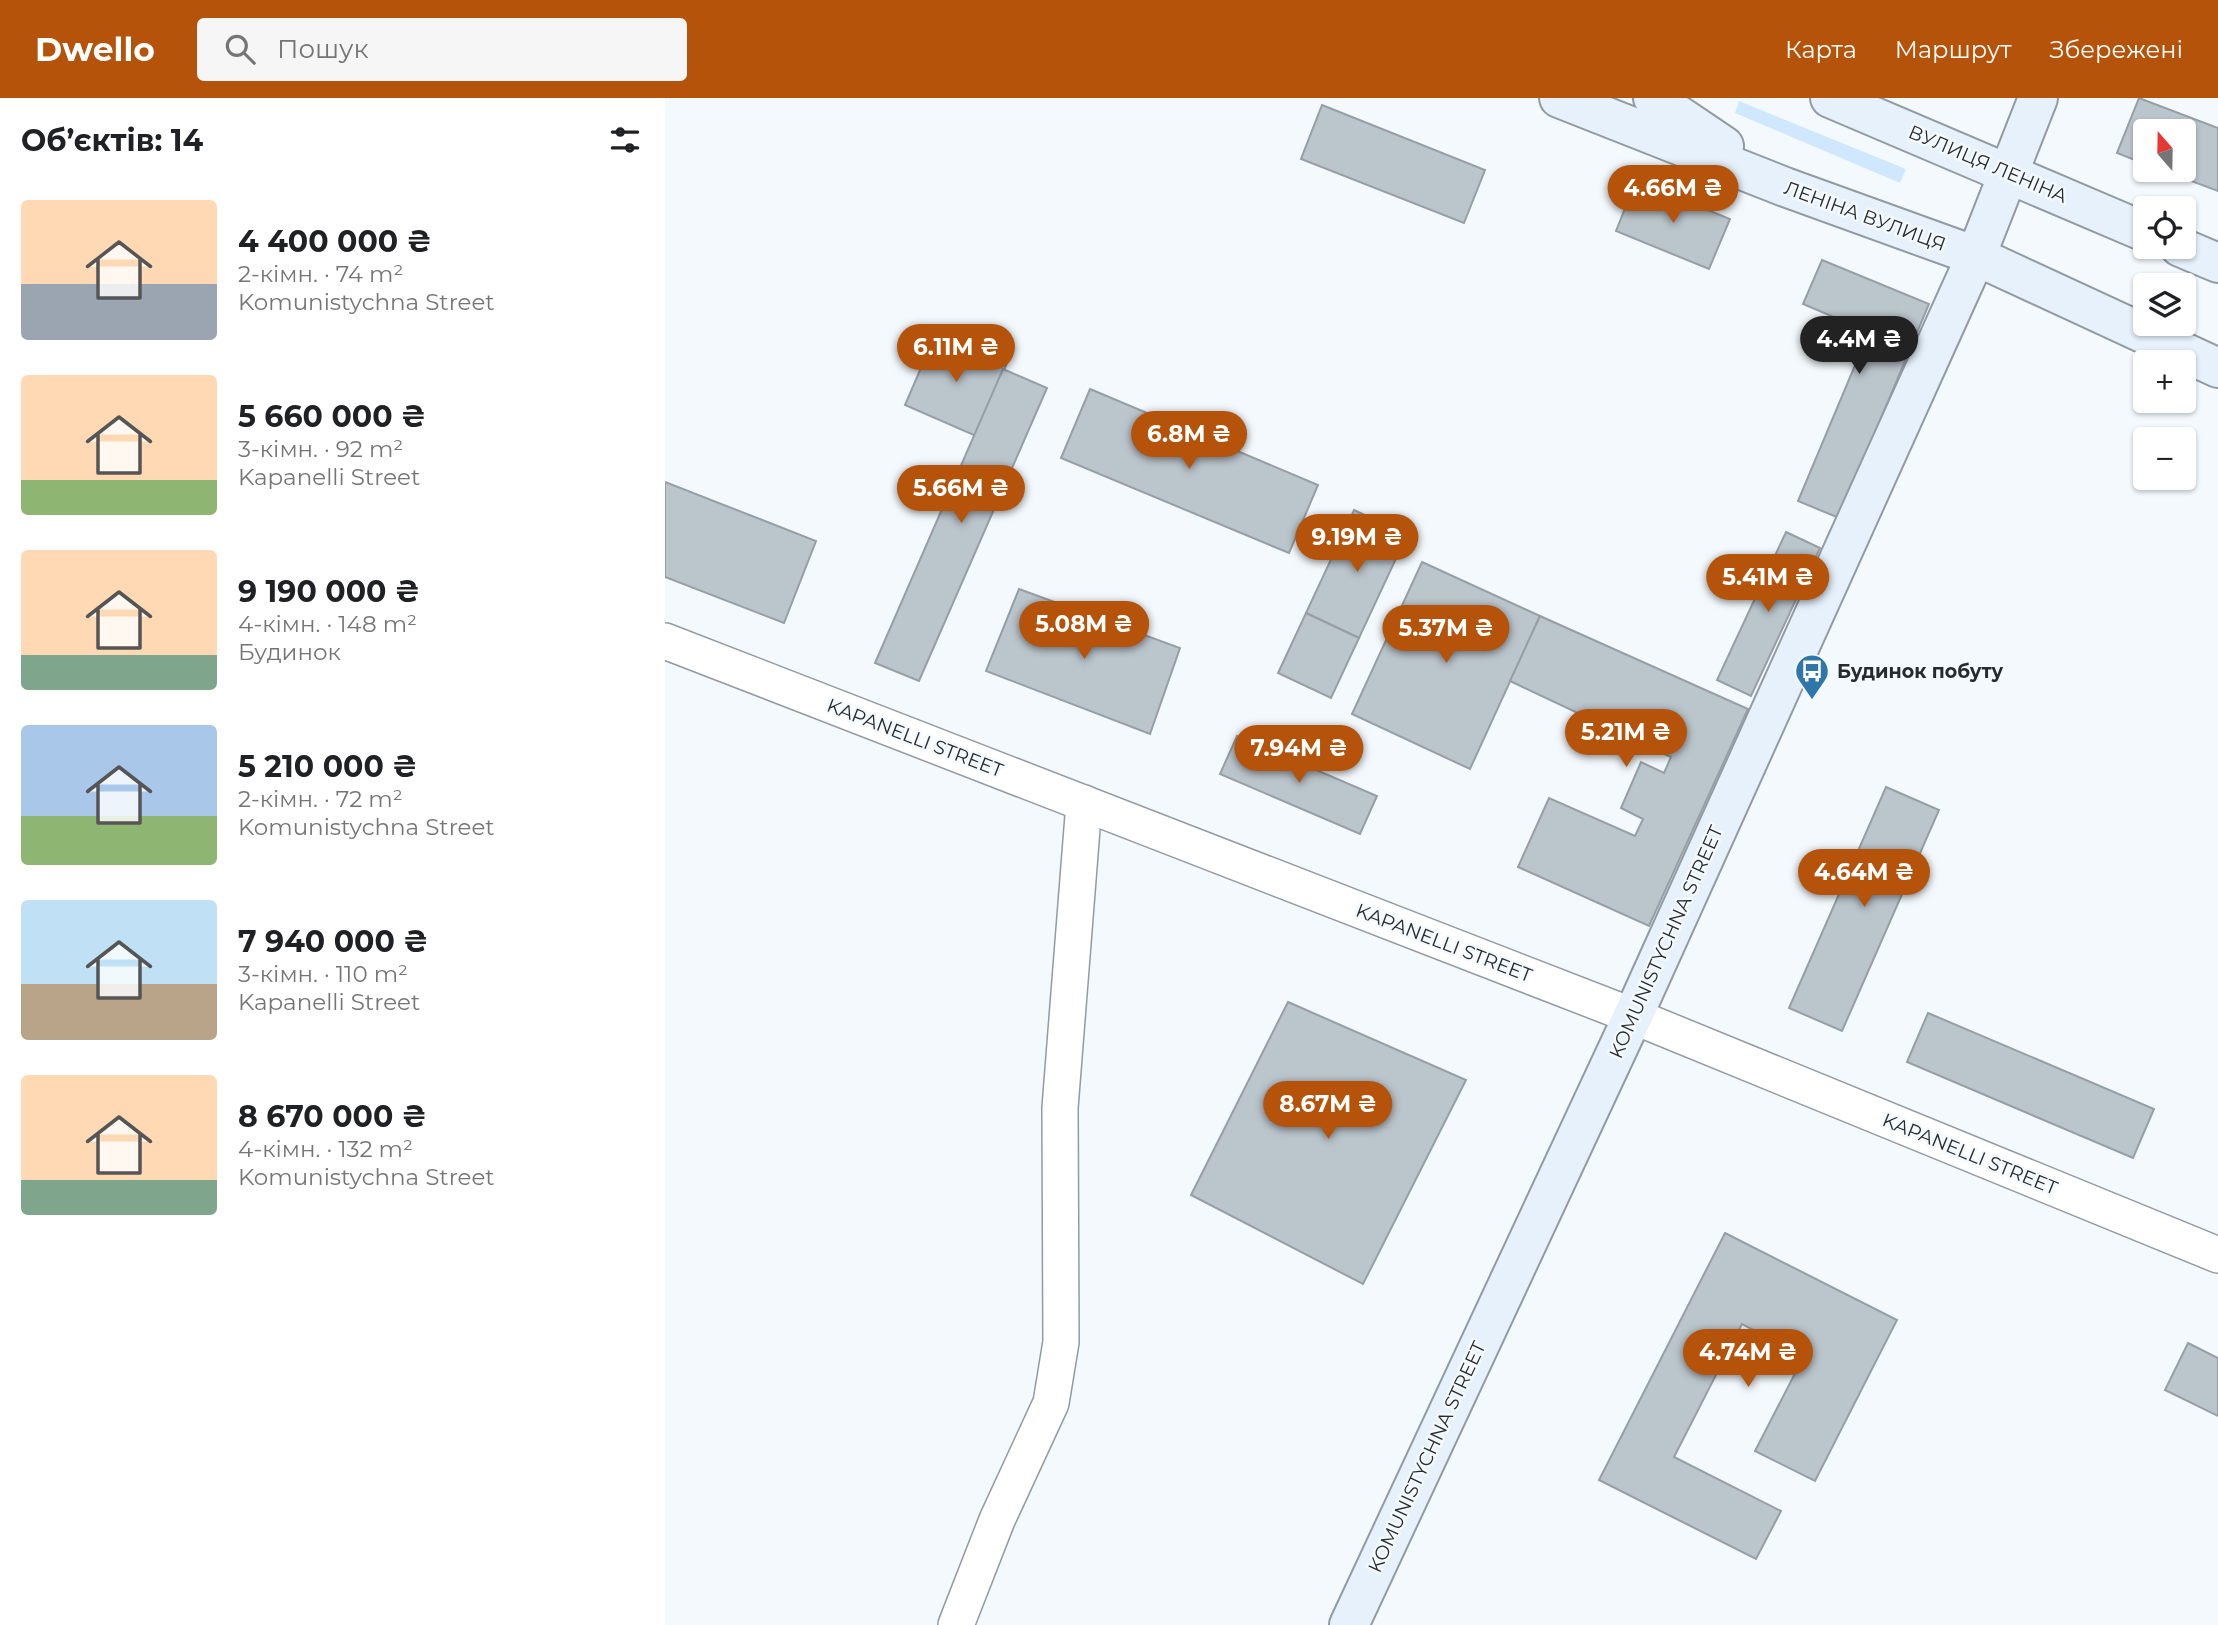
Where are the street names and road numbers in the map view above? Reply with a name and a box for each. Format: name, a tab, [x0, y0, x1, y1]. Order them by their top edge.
street label: ВУЛИЦЯ ЛЕНІНА	[1905, 120, 2071, 208]
street label: ЛЕНІНА ВУЛИЦЯ	[1781, 176, 1949, 256]
street label: KAPANELLI STREET	[824, 694, 1006, 782]
street label: KOMUNISTYCHNA STREET	[1604, 822, 1728, 1062]
street label: KAPANELLI STREET	[1353, 899, 1535, 987]
street label: KAPANELLI STREET	[1879, 1108, 2061, 1200]
street label: KOMUNISTYCHNA STREET	[1363, 1338, 1491, 1576]

